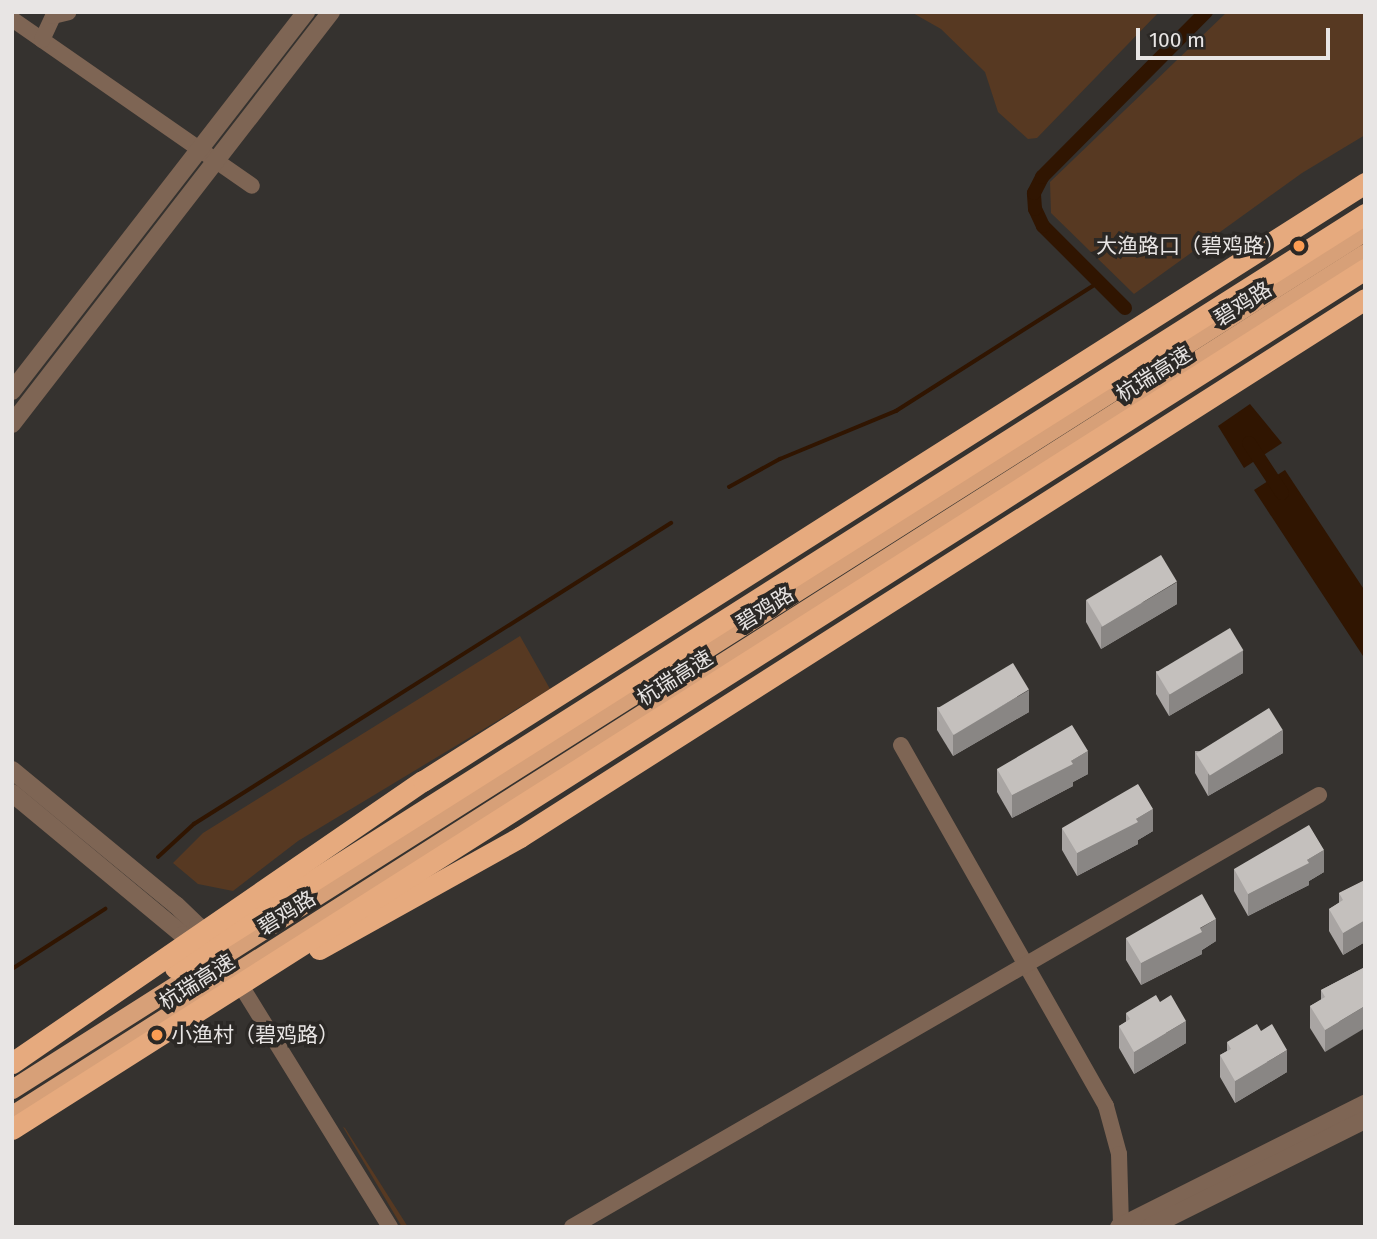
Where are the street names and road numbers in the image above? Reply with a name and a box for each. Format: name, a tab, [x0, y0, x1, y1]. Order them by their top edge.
street label: 碧鸡路	[1210, 277, 1276, 331]
street label: 杭瑞高速	[1112, 341, 1196, 407]
street label: 碧鸡路	[732, 582, 798, 636]
street label: 杭瑞高速	[633, 645, 717, 711]
street label: 碧鸡路	[254, 886, 320, 940]
street label: 杭瑞高速	[155, 949, 239, 1015]

